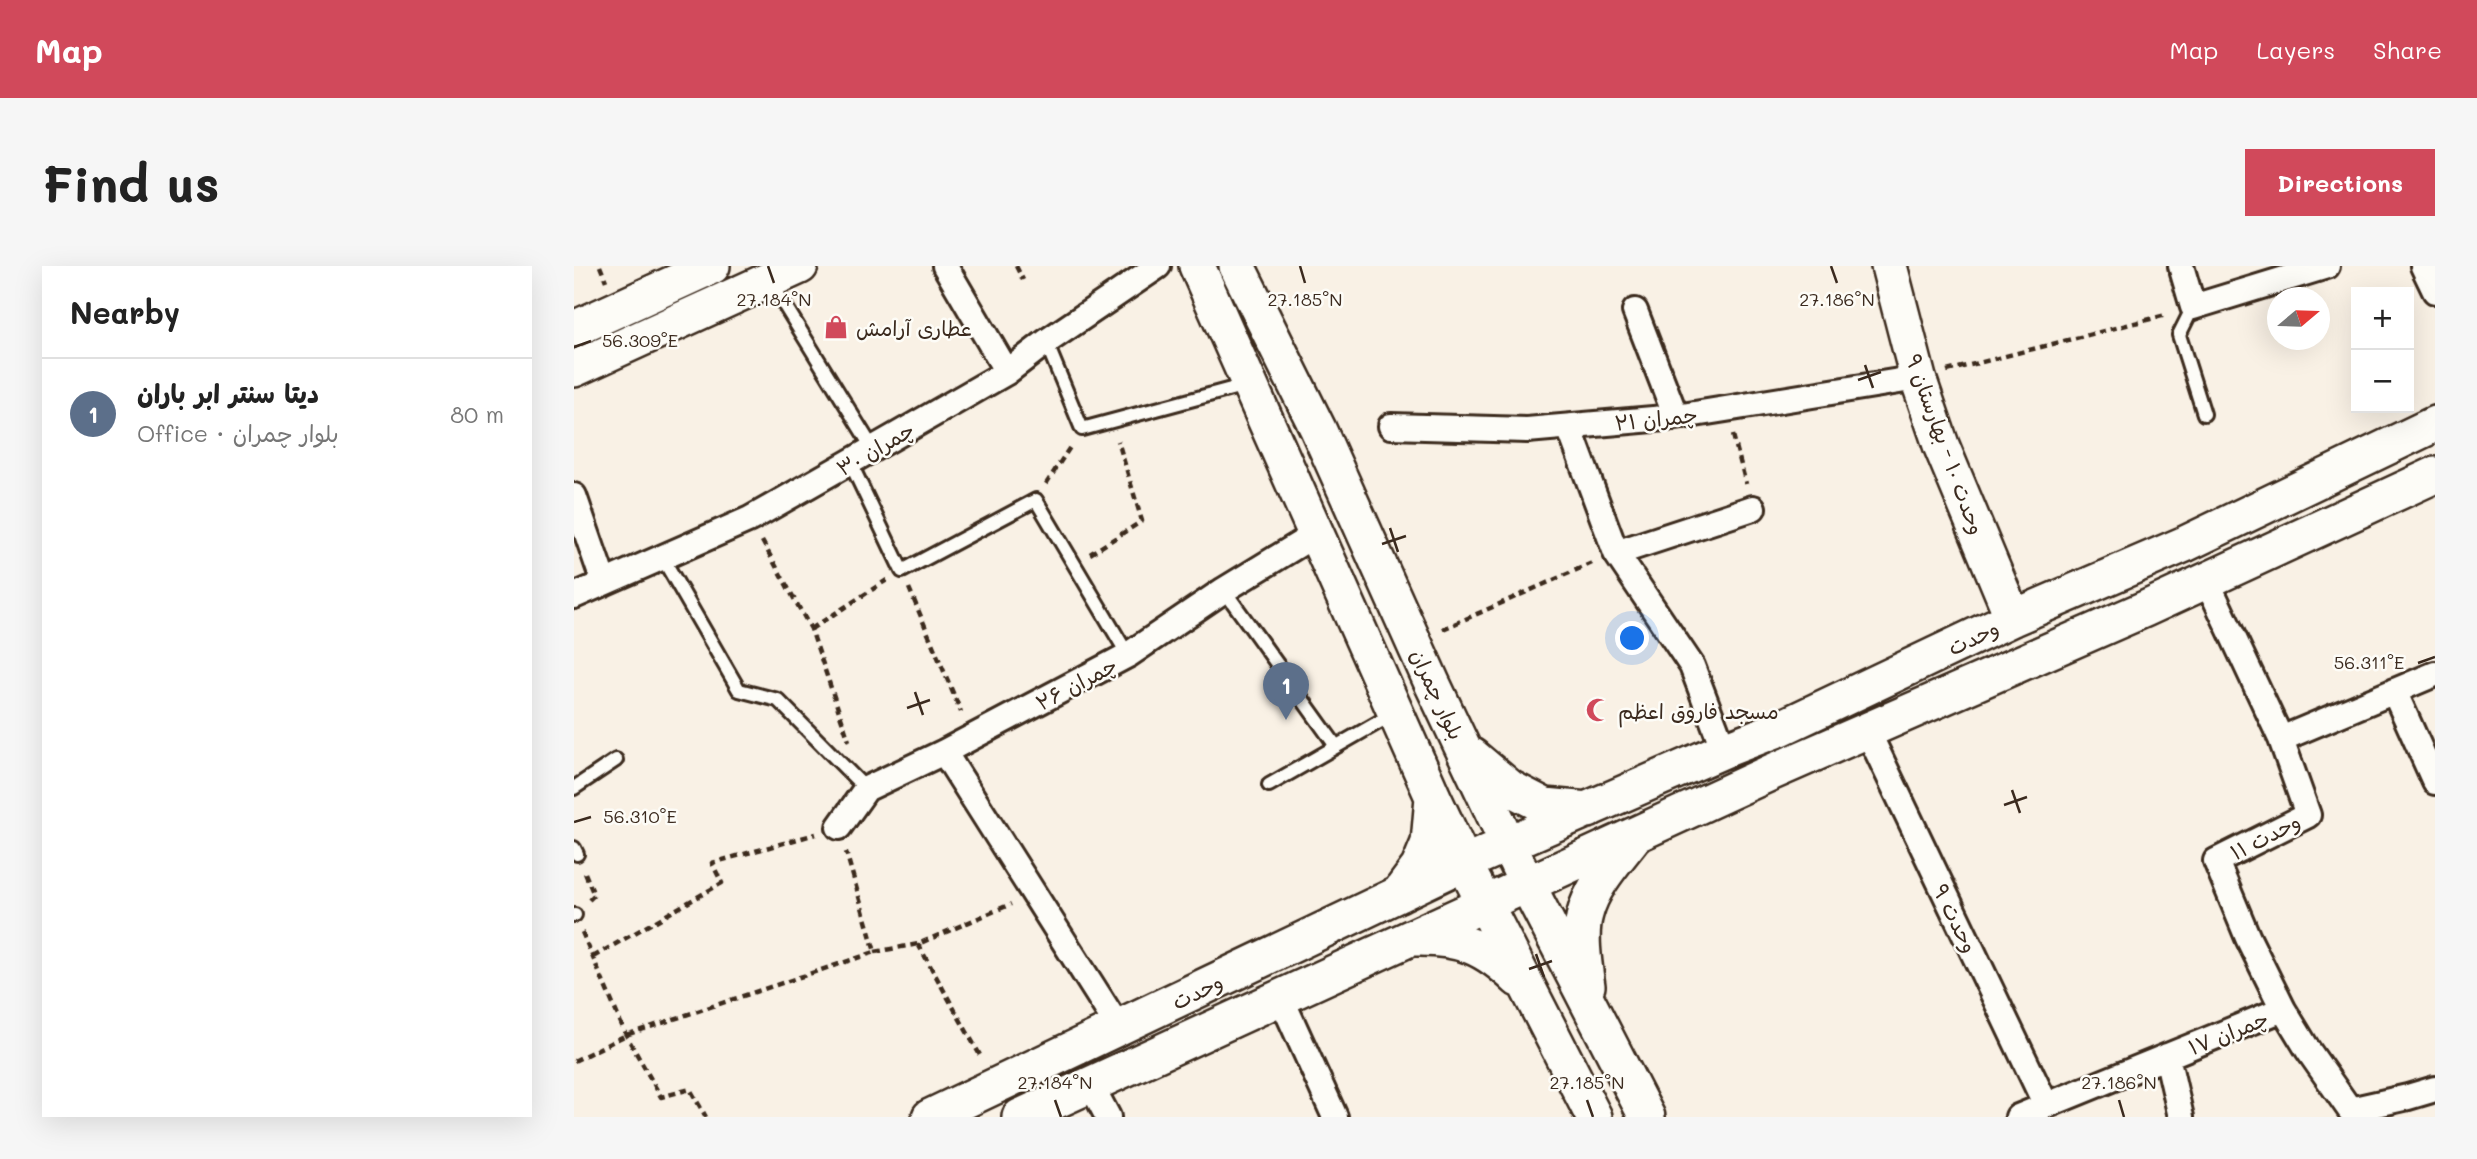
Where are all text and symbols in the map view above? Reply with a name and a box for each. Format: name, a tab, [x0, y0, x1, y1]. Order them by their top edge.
text: Map	[35, 28, 103, 71]
text: Map	[2170, 34, 2218, 65]
text: Layers	[2256, 34, 2335, 65]
text: Share	[2373, 34, 2442, 65]
button: Directions	[2245, 149, 2435, 216]
text: Find us	[42, 151, 220, 214]
text: 27.184°N	[736, 287, 812, 311]
text: 27.185°N	[1267, 287, 1343, 311]
text: 27.186°N	[1799, 287, 1875, 311]
north arrow	[2267, 287, 2330, 350]
map controls	[2351, 287, 2414, 413]
button: +	[2351, 287, 2414, 350]
text: Nearby	[70, 292, 180, 332]
shop icon: عطاری آرامش	[822, 313, 850, 341]
place label: عطاری آرامش	[856, 314, 972, 341]
text: 56.309°E	[602, 328, 678, 352]
street label: وحدت ۱۰ - بهارستان ۹	[1900, 350, 1991, 538]
button: −	[2351, 350, 2414, 413]
text: دیتا سنتر ابر باران	[137, 376, 319, 410]
text: 1	[88, 399, 98, 429]
text: 80 m	[450, 399, 504, 429]
street label: چمران ۲۱	[1613, 400, 1699, 437]
street label: چمران ۳۰	[831, 415, 919, 482]
text: Office · بلوار چمران	[137, 418, 339, 448]
street label: وحدت	[1943, 614, 2003, 660]
your location	[1615, 621, 1649, 655]
street label: بلوار چمران	[1404, 644, 1471, 744]
street label: چمران ۲۶	[1031, 650, 1122, 717]
text: 56.311°E	[2334, 650, 2404, 674]
pin: 1	[1263, 662, 1309, 720]
mosque icon: مسجد فاروق اعظم	[1584, 696, 1612, 724]
place label: مسجد فاروق اعظم	[1618, 697, 1779, 728]
text: 56.310°E	[603, 804, 677, 828]
street label: وحدت ۱۱	[2225, 807, 2305, 865]
street label: وحدت ۹	[1928, 879, 1984, 957]
street label: وحدت	[1167, 967, 1227, 1015]
street label: چمران ۱۷	[2184, 1004, 2272, 1061]
text: 27.184°N	[1017, 1070, 1093, 1094]
text: 27.185°N	[1549, 1070, 1625, 1094]
text: 27.186°N	[2081, 1070, 2157, 1094]

